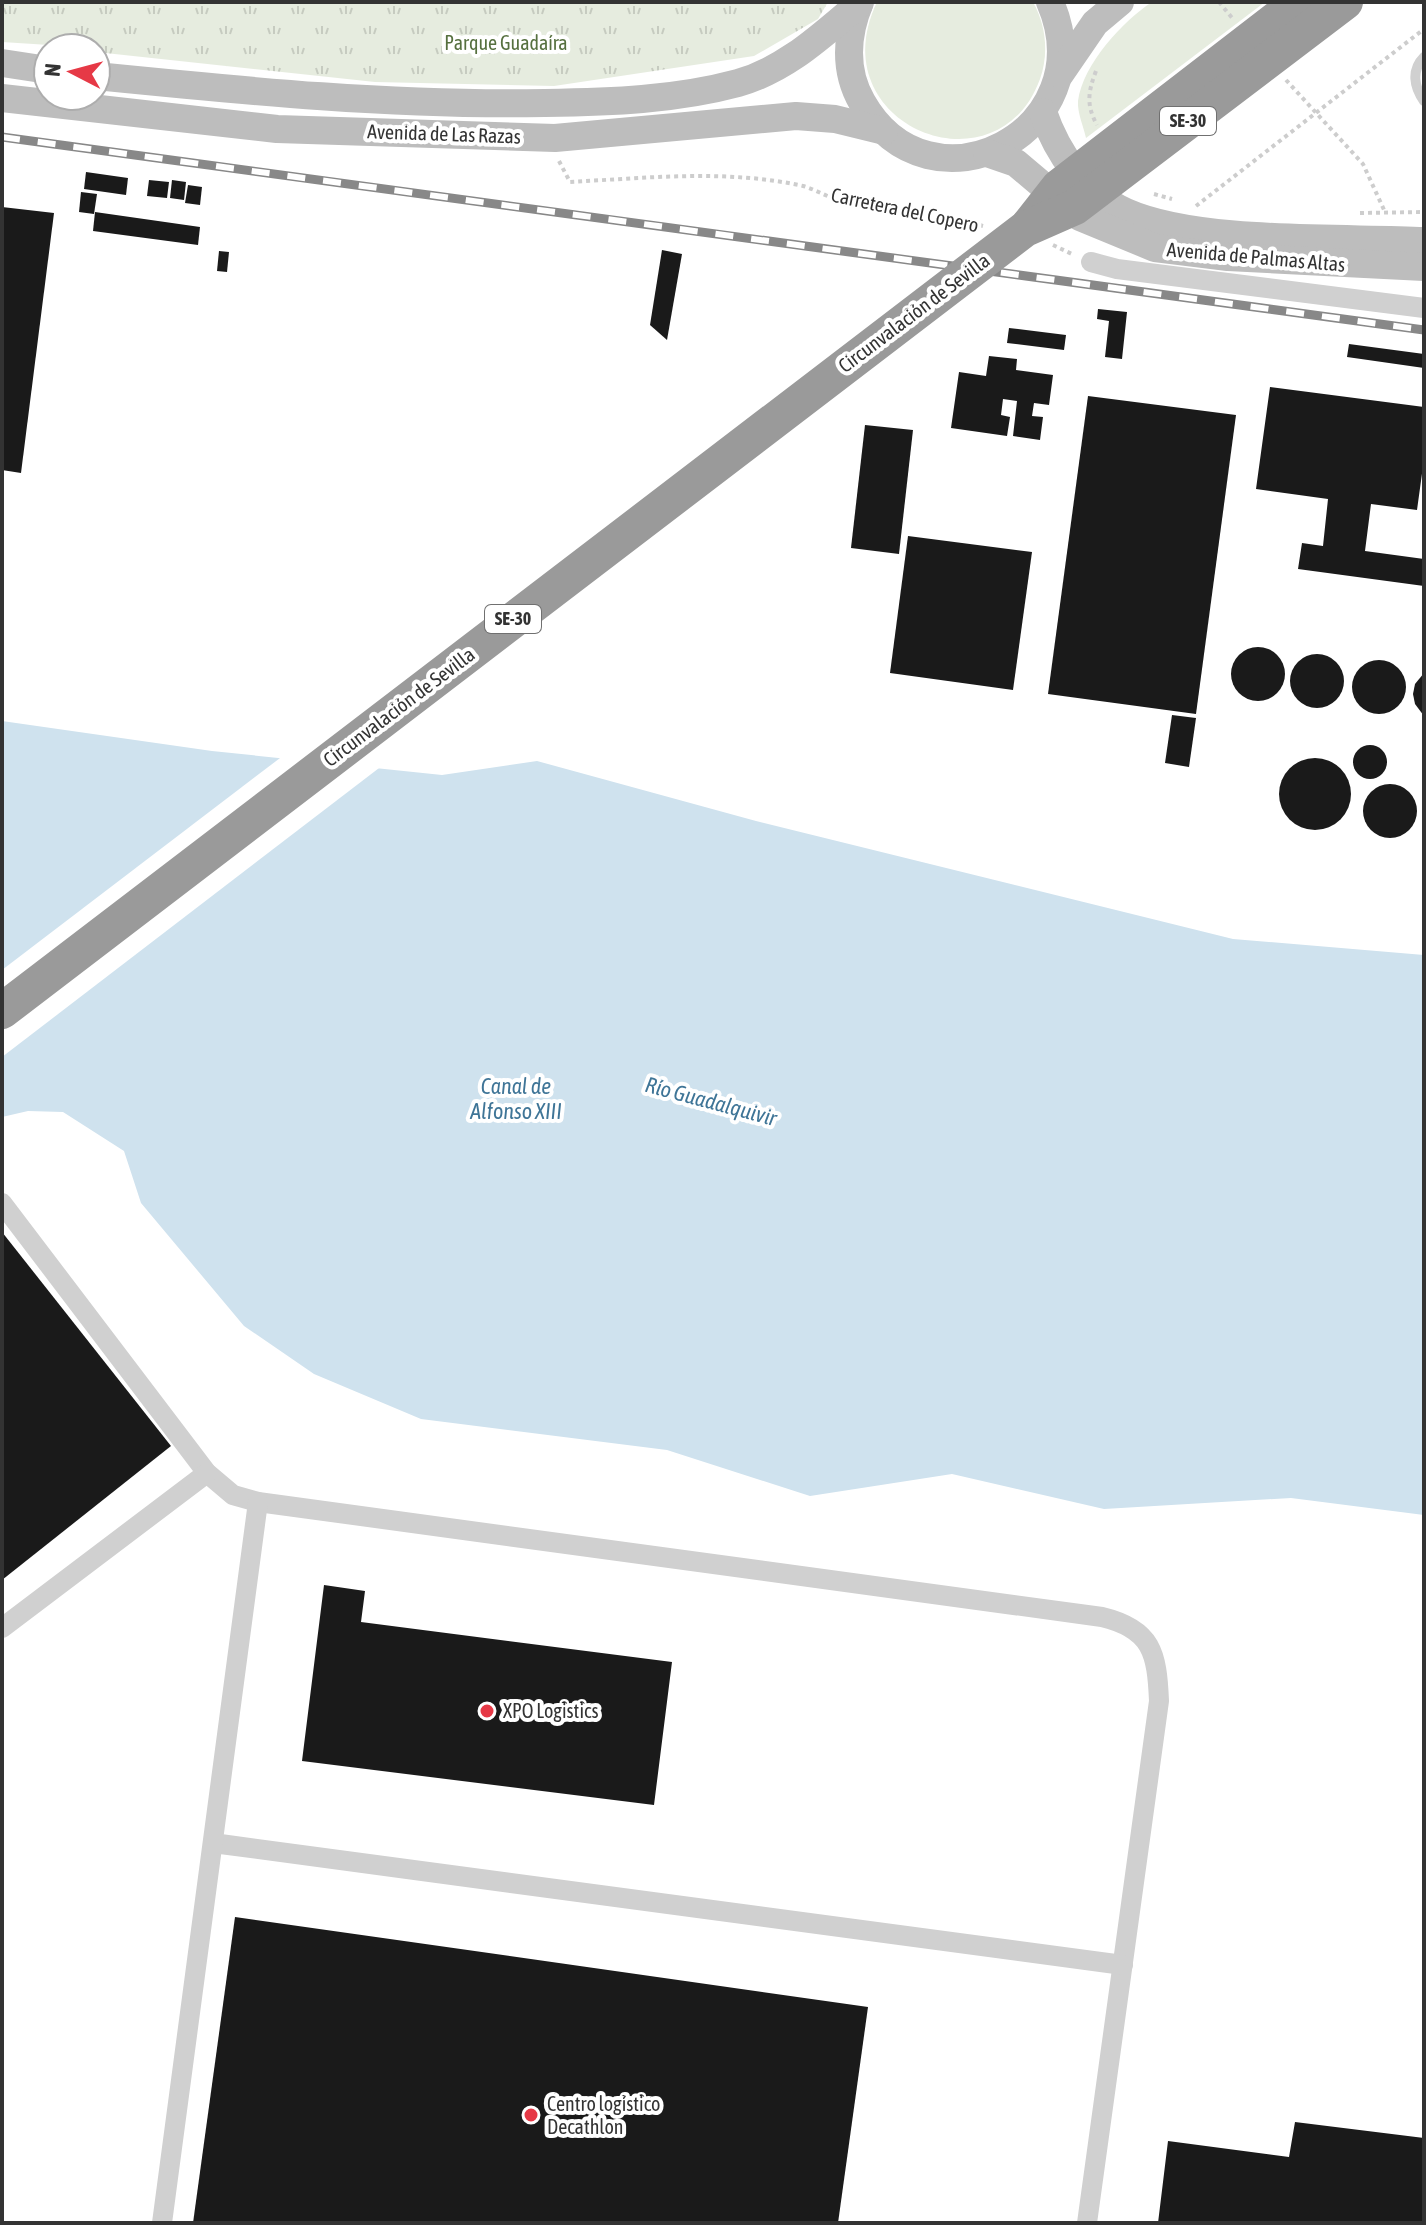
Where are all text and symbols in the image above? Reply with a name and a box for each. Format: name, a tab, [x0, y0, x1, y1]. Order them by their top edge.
park label: Parque Guadaíra	[444, 31, 568, 54]
north arrow	[32, 32, 112, 112]
text: N	[39, 62, 66, 78]
road number: SE-30	[1160, 107, 1216, 135]
street label: Avenida de Las Razas	[367, 119, 521, 148]
street label: Carretera del Copero	[829, 183, 981, 236]
street label: Avenida de Palmas Altas	[1166, 237, 1346, 276]
street label: Circunvalación de Sevilla	[834, 248, 994, 377]
road number: SE-30	[485, 605, 541, 633]
street label: Circunvalación de Sevilla	[319, 642, 479, 771]
water label: Río Guadalquivir	[643, 1071, 781, 1131]
water label: Canal de Alfonso XIII	[469, 1073, 562, 1124]
place label: XPO Logistics	[503, 1699, 598, 1722]
marker: XPO Logistics	[478, 1702, 496, 1720]
place label: Centro logístico Decathlon	[547, 2092, 661, 2138]
marker: Centro logístico Decathlon	[522, 2106, 540, 2124]

